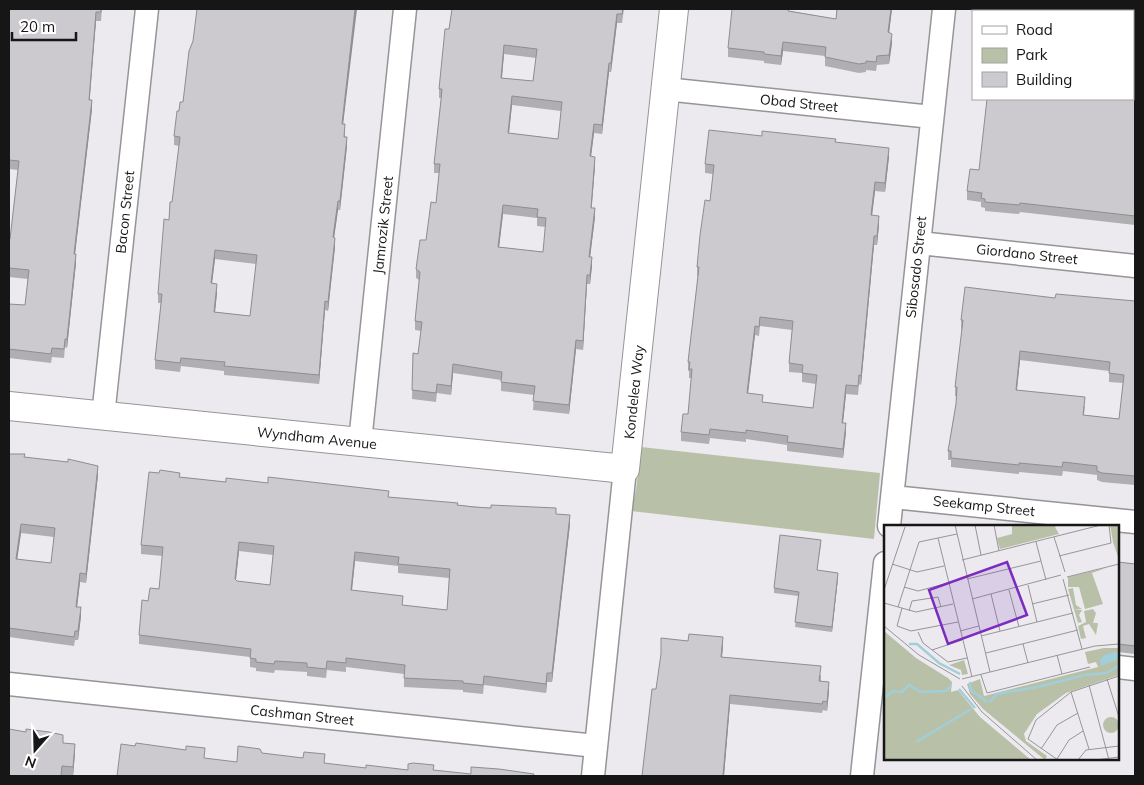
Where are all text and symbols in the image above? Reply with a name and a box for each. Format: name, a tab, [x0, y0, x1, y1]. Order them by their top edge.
scale bar	[12, 10, 76, 42]
legend	[972, 10, 1134, 100]
text: 20 m	[20, 17, 55, 36]
text: Road	[1016, 20, 1053, 39]
text: Park	[1016, 45, 1048, 64]
text: Building	[1016, 70, 1072, 89]
street label: Obad Street	[759, 90, 839, 116]
street label: Bacon Street	[112, 170, 138, 254]
street label: Jamrozik Street	[369, 175, 397, 275]
street label: Sibosado Street	[902, 215, 930, 319]
street label: Giordano Street	[975, 240, 1079, 268]
street label: Kondelea Way	[620, 344, 648, 440]
street label: Wyndham Avenue	[256, 423, 378, 453]
street label: Seekamp Street	[932, 492, 1036, 520]
inset map	[884, 525, 1119, 760]
street label: Cashman Street	[249, 701, 355, 729]
north arrow	[10, 725, 60, 775]
text: N	[23, 752, 39, 772]

